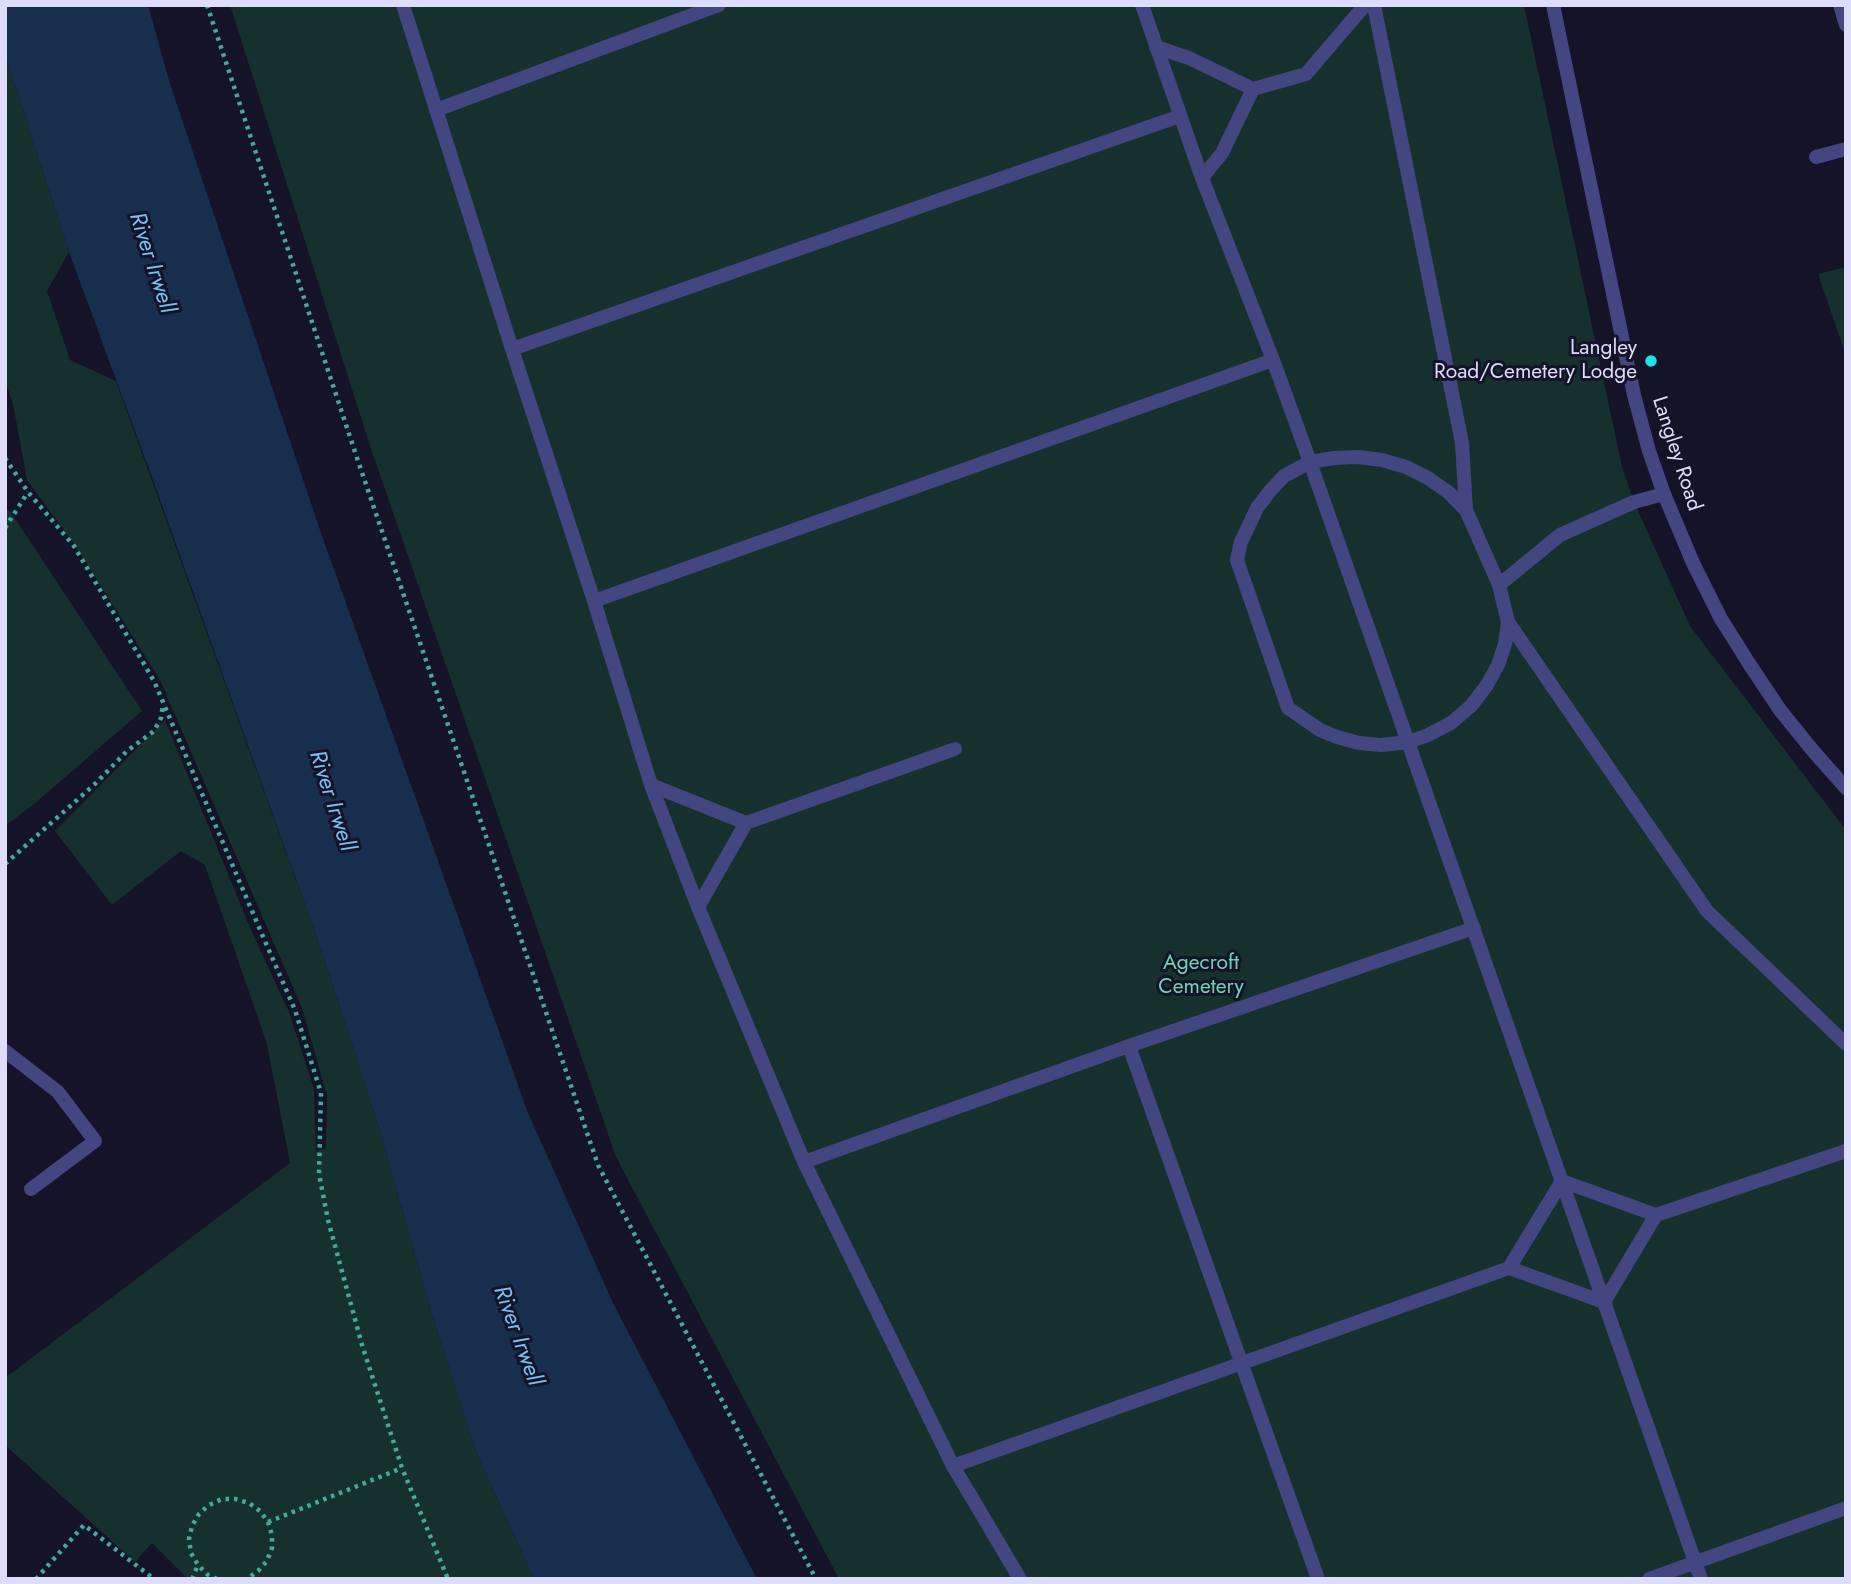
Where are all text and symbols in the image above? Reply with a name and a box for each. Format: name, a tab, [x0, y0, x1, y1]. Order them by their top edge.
water label: River Irwell	[122, 209, 180, 317]
place label: Langley Road/Cemetery Lodge	[1434, 336, 1637, 386]
marker: Langley Road/Cemetery Lodge	[1643, 353, 1659, 369]
street label: Langley Road	[1646, 394, 1706, 514]
water label: River Irwell	[302, 747, 360, 855]
park label: Agecroft Cemetery	[1158, 951, 1244, 1001]
water label: River Irwell	[486, 1282, 548, 1390]

